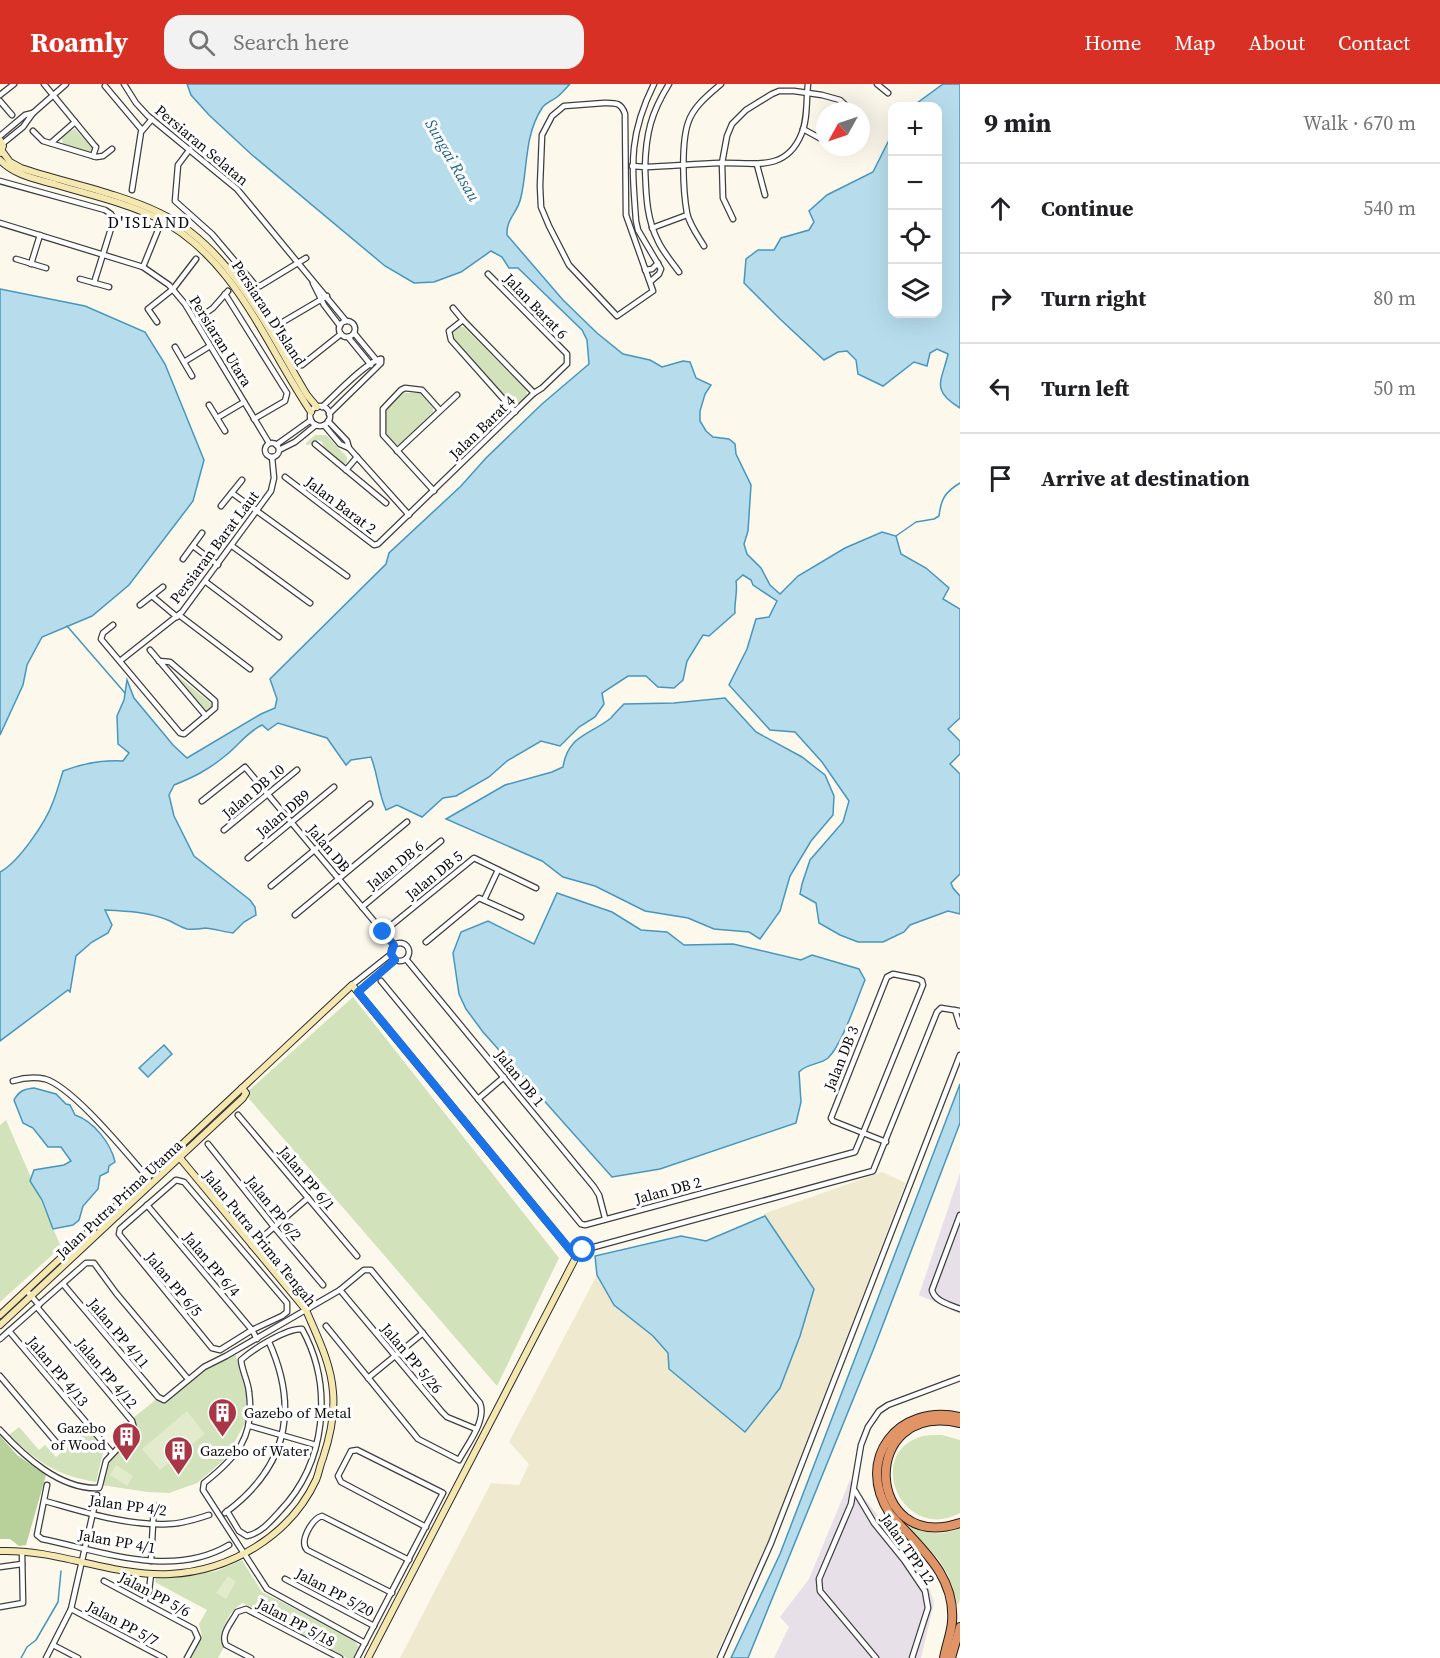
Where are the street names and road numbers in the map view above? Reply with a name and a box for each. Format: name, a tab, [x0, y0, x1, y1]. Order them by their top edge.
street label: Persiaran Selatan	[151, 100, 253, 190]
street label: Persiaran D'Island	[227, 256, 311, 370]
street label: Jalan Barat 6	[499, 268, 573, 344]
street label: Persiaran Utara	[185, 291, 258, 391]
street label: Jalan Barat 4	[444, 390, 520, 464]
street label: Jalan Barat 2	[300, 471, 381, 539]
street label: Persiaran Barat Laut	[165, 486, 264, 608]
street label: Jalan DB 10	[217, 759, 289, 824]
street label: Jalan DB9	[251, 784, 314, 842]
street label: Jalan DB	[302, 819, 355, 877]
street label: Jalan DB 6	[361, 835, 428, 895]
street label: Jalan DB 5	[400, 845, 467, 905]
street label: Jalan DB 3	[818, 1023, 863, 1094]
street label: Jalan DB 1	[490, 1044, 550, 1111]
street label: Jalan Putra Prima Utama	[51, 1135, 187, 1264]
street label: Jalan PP 6/1	[273, 1140, 340, 1215]
street label: Jalan Putra Prima Tengah	[198, 1165, 322, 1311]
street label: Jalan PP 6/2	[241, 1170, 307, 1245]
street label: Jalan DB 2	[631, 1171, 704, 1209]
street label: Jalan PP 6/4	[178, 1226, 246, 1301]
street label: Jalan PP 6/5	[140, 1246, 207, 1321]
street label: Jalan PP 4/11	[83, 1293, 155, 1373]
street label: Jalan PP 5/26	[376, 1318, 448, 1398]
street label: Jalan PP 4/13	[22, 1331, 94, 1411]
street label: Jalan PP 4/12	[71, 1333, 143, 1413]
street label: Jalan PP 4/2	[87, 1489, 168, 1521]
street label: Jalan TPP 12	[875, 1509, 940, 1589]
street label: Jalan PP 4/1	[76, 1524, 157, 1558]
street label: Jalan PP 5/20	[291, 1562, 378, 1621]
street label: Jalan PP 5/6	[115, 1566, 194, 1622]
street label: Jalan PP 5/18	[252, 1592, 339, 1651]
street label: Jalan PP 5/7	[83, 1595, 162, 1651]

